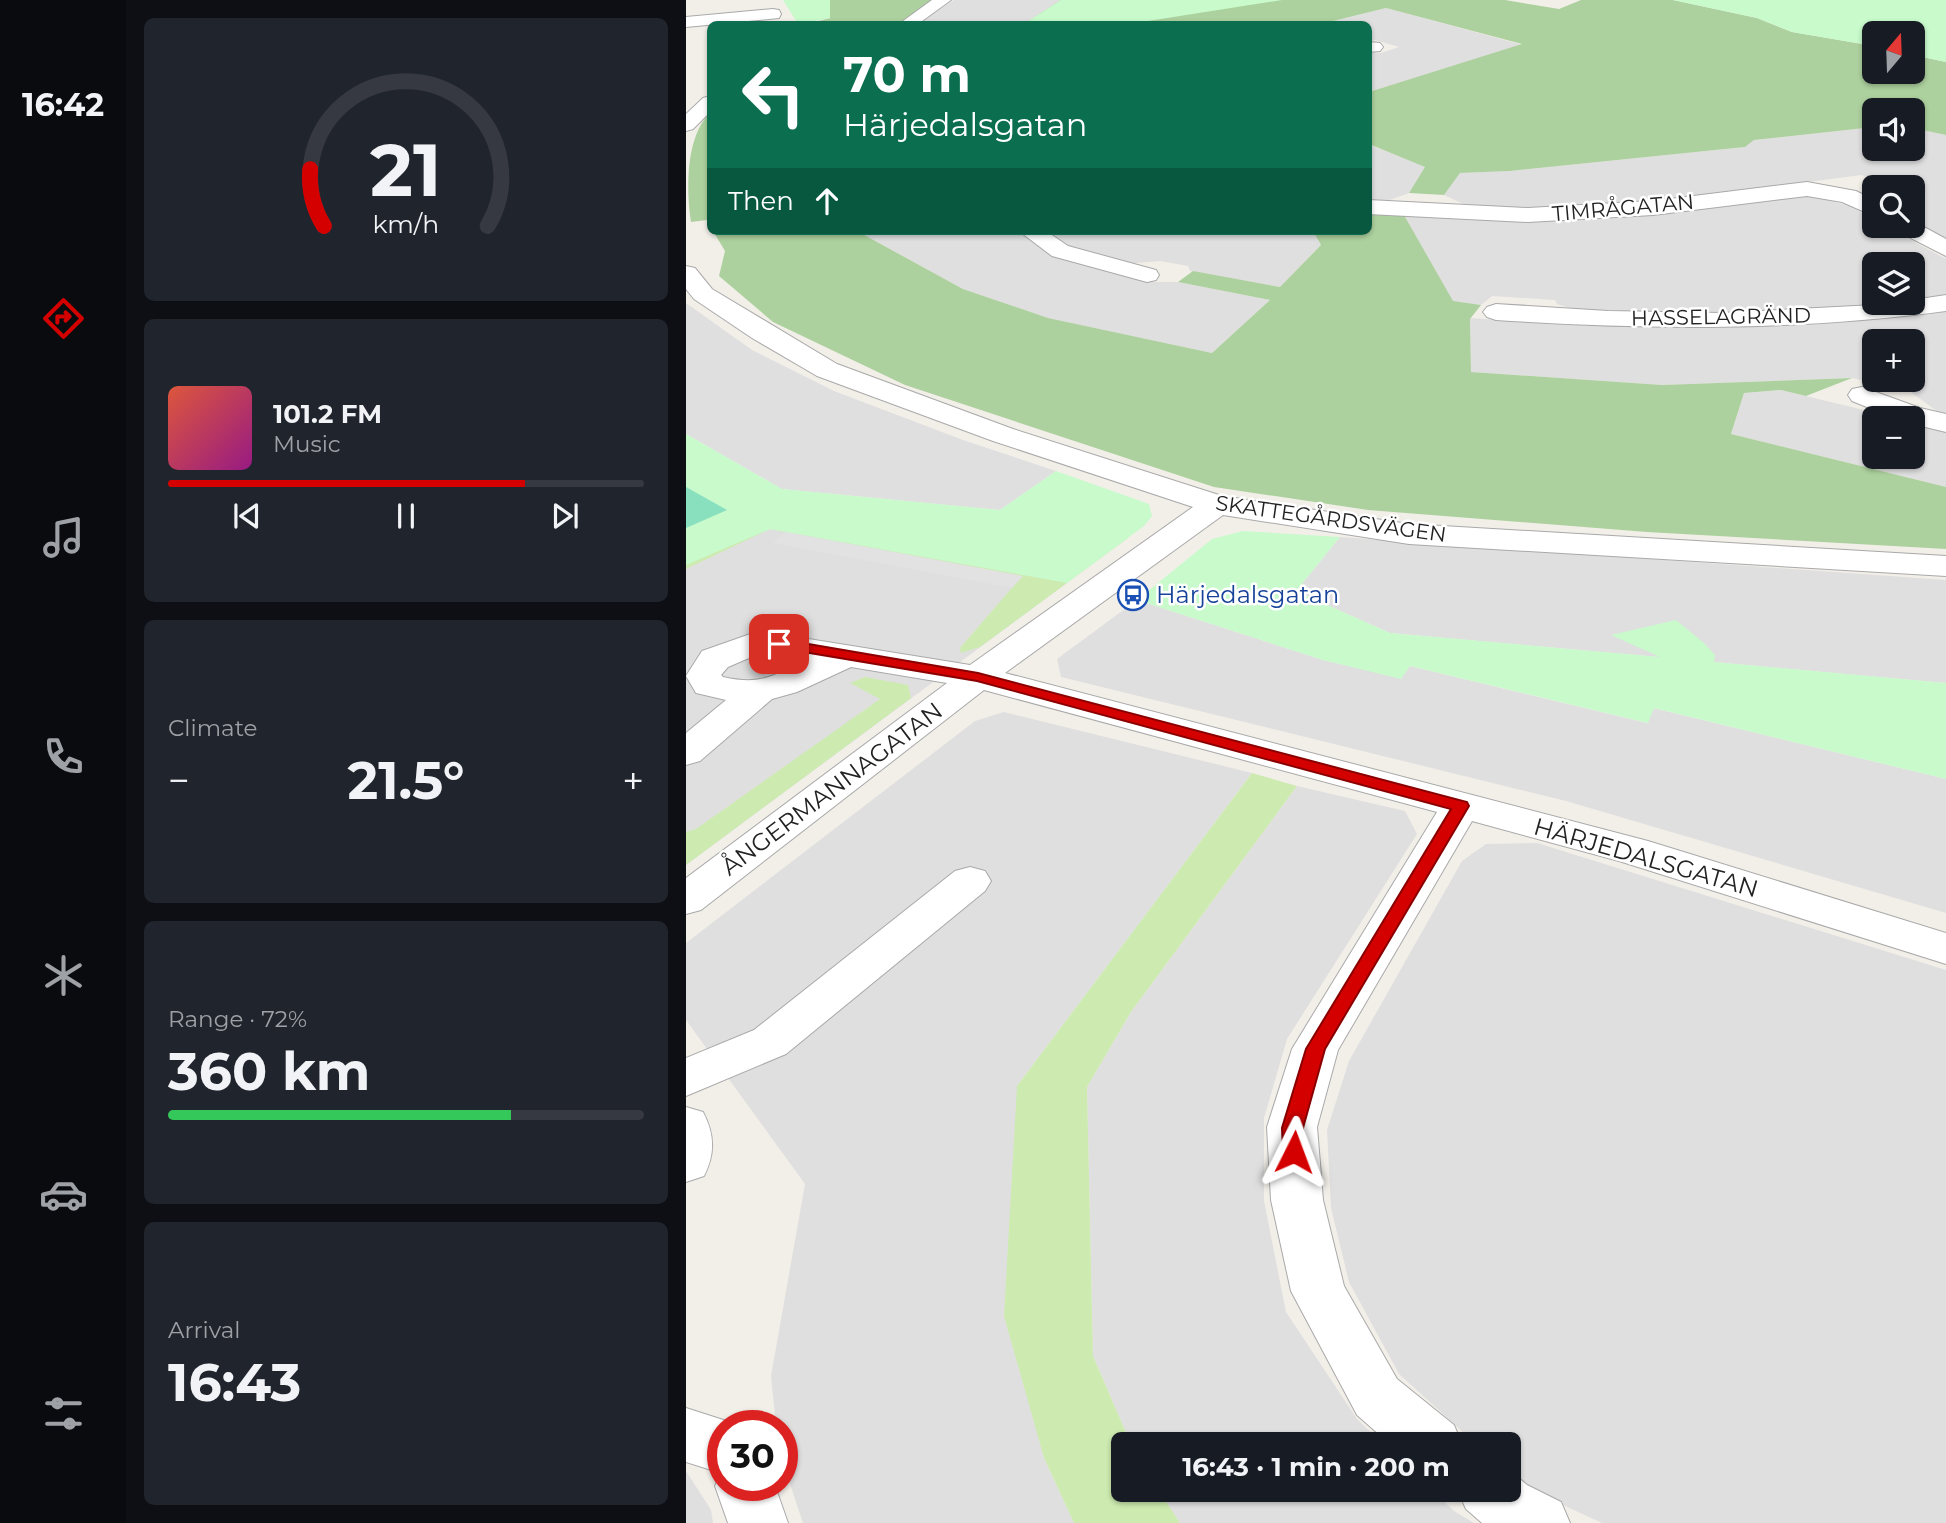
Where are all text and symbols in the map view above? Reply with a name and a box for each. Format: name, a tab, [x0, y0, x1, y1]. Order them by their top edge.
north arrow	[1862, 21, 1925, 84]
map controls	[1862, 21, 1925, 469]
text: 70 m	[843, 45, 971, 104]
icon: left	[728, 49, 819, 140]
text: 16:42	[22, 85, 104, 124]
button: sound	[1862, 98, 1925, 161]
text: Härjedalsgatan	[843, 105, 1087, 144]
text: 21	[370, 126, 442, 214]
button: search	[1862, 175, 1925, 238]
icon: ahead	[808, 182, 846, 220]
text: Then	[728, 185, 794, 217]
street label: TIMRÅGATAN	[1551, 189, 1695, 226]
text: km/h	[373, 208, 439, 238]
button: layers	[1862, 252, 1925, 315]
icon: directions	[39, 294, 88, 343]
street label: HASSELAGRÄND	[1631, 302, 1811, 331]
button: +	[1862, 329, 1925, 392]
text: 101.2 FM	[273, 398, 382, 430]
button: −	[1862, 406, 1925, 469]
text: Music	[273, 430, 341, 458]
street label: SKATTEGÅRDSVÄGEN	[1214, 490, 1448, 547]
icon: previous	[228, 497, 266, 535]
icon: pause	[387, 497, 425, 535]
icon: next	[546, 497, 584, 535]
icon: music	[39, 513, 88, 562]
bus stop icon: Härjedalsgatan	[1116, 578, 1150, 612]
place label: Härjedalsgatan	[1156, 580, 1339, 609]
pin	[749, 614, 809, 674]
icon: arrive	[760, 625, 798, 663]
street label: ÅNGERMANNAGATAN	[715, 696, 948, 881]
text: Climate	[168, 714, 257, 742]
icon: phone	[39, 732, 88, 781]
text: 21.5°	[347, 749, 465, 812]
text: −	[168, 757, 190, 804]
text: +	[622, 757, 644, 804]
street label: HÄRJEDALSGATAN	[1531, 812, 1762, 903]
icon: climate	[39, 951, 88, 1000]
text: Range · 72%	[168, 1005, 307, 1033]
text: 360 km	[168, 1040, 370, 1103]
position arrow	[1257, 1115, 1331, 1189]
icon: car	[39, 1170, 88, 1219]
text: Arrival	[168, 1316, 241, 1344]
text: 16:43	[168, 1351, 301, 1414]
icon: filters	[39, 1389, 88, 1438]
speed limit sign: 30	[707, 1410, 798, 1501]
text: 16:43 · 1 min · 200 m	[1182, 1451, 1450, 1483]

